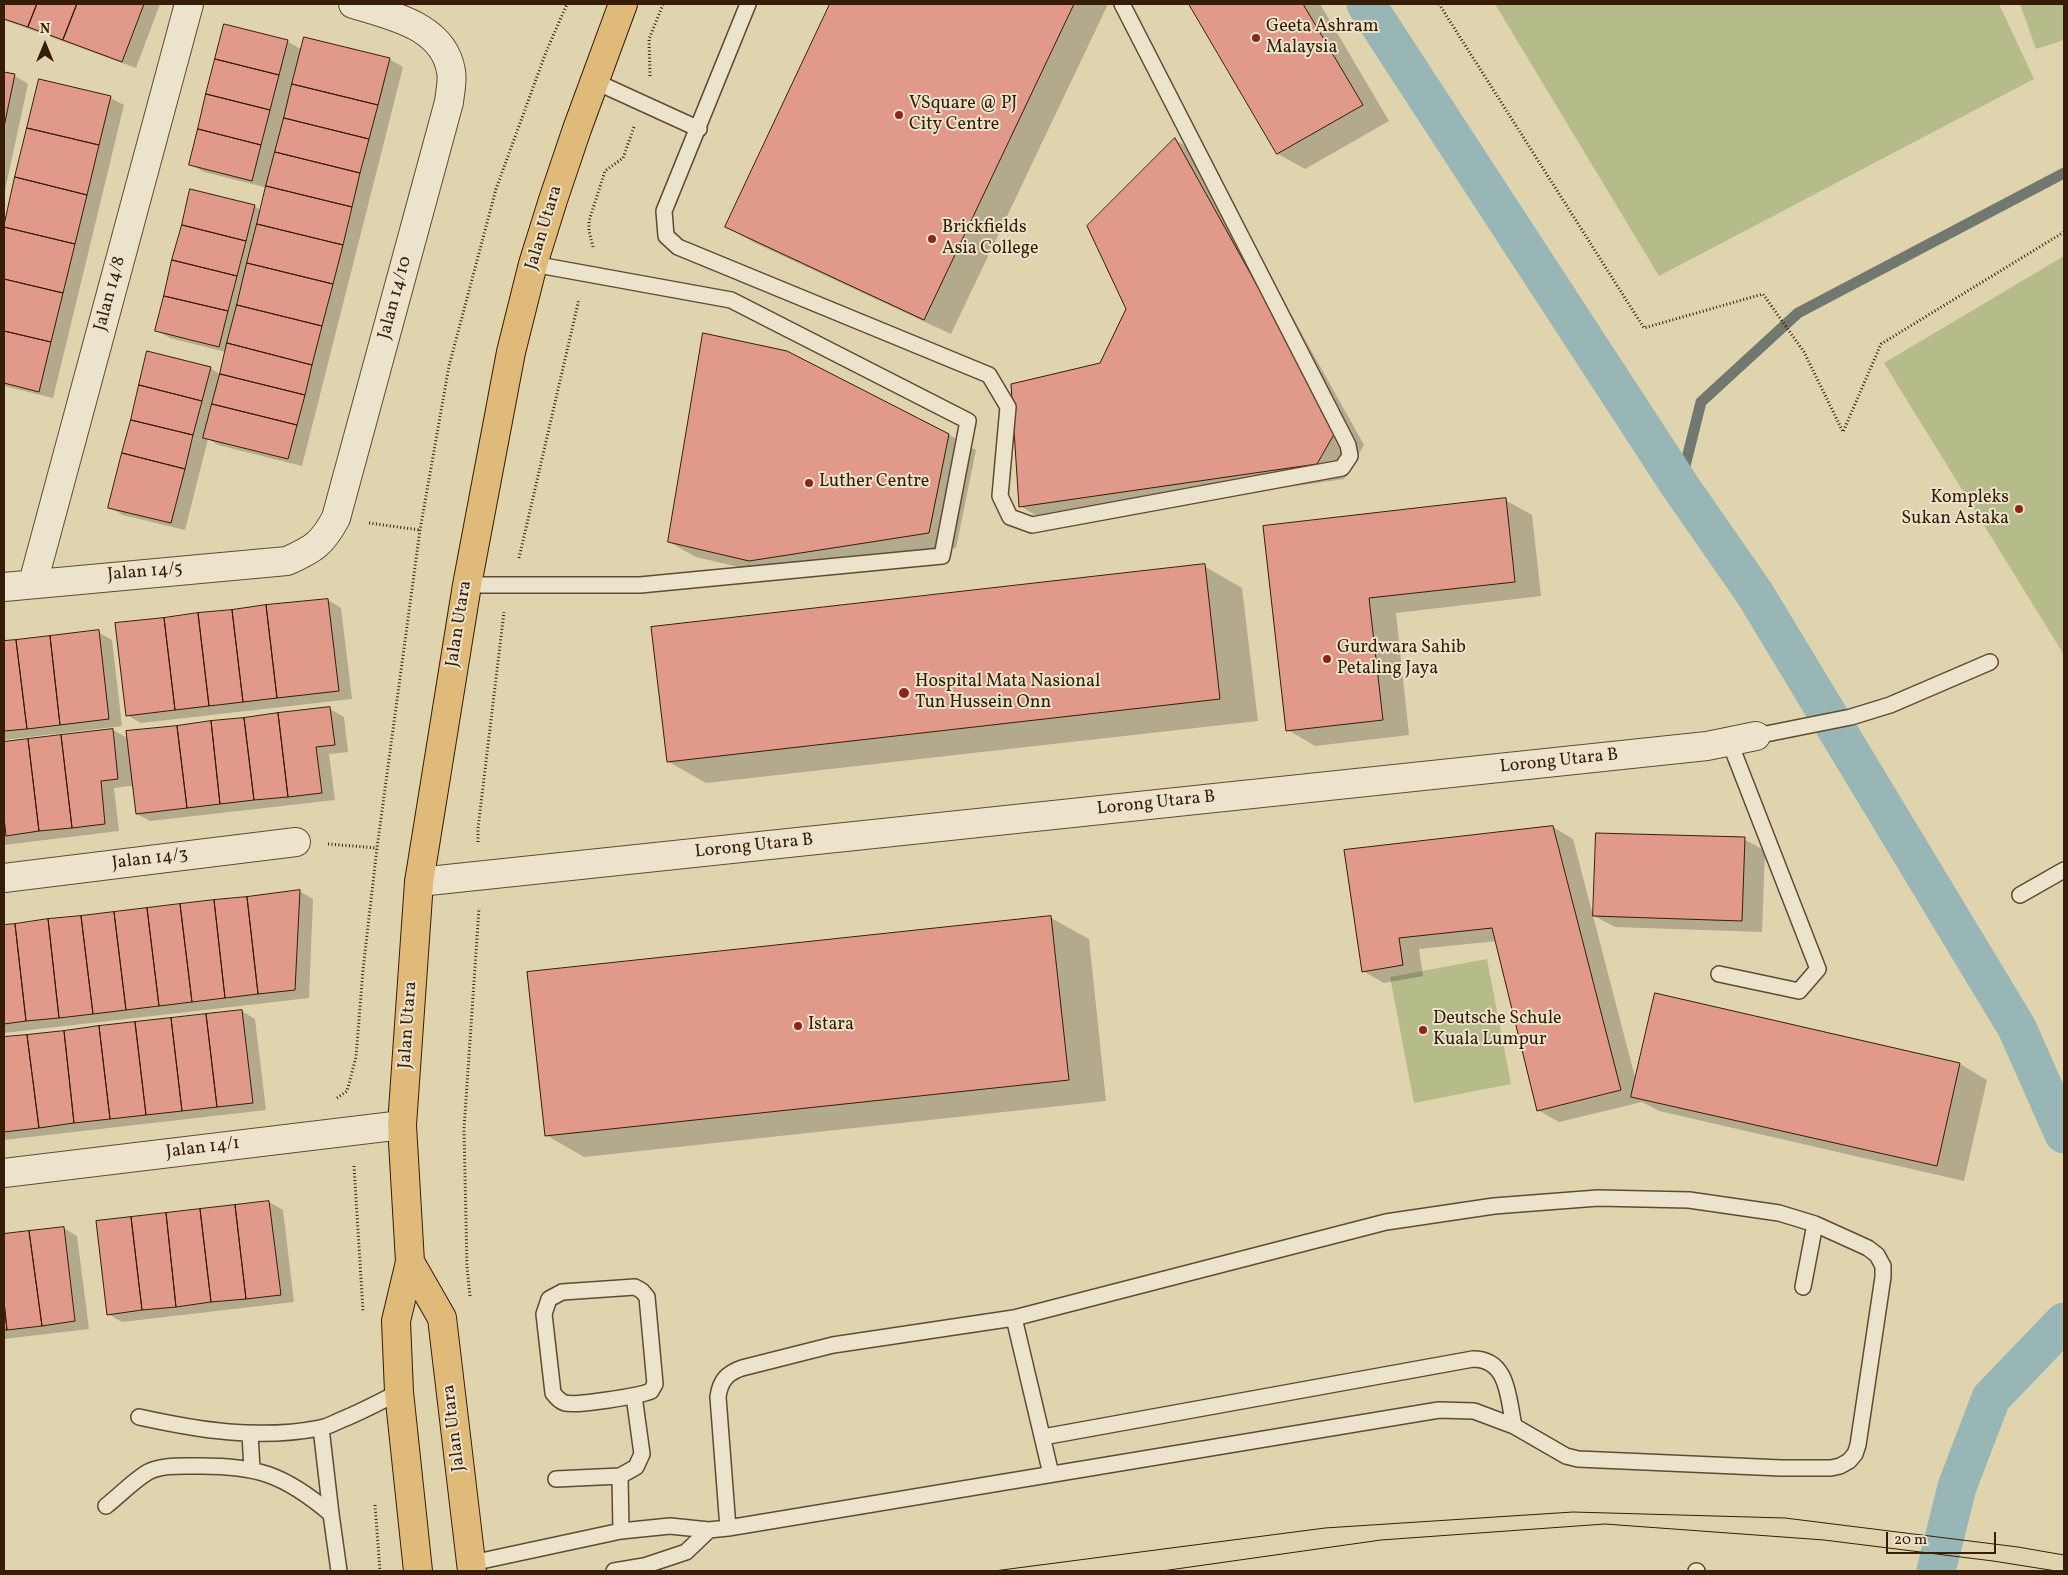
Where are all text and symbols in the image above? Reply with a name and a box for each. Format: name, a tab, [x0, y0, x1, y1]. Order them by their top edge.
place label: Geeta Ashram Malaysia	[1266, 17, 1379, 59]
north arrow	[20, 20, 70, 70]
text: N	[40, 20, 50, 39]
marker: Geeta Ashram Malaysia	[1250, 32, 1262, 44]
place label: VSquare @ PJ City Centre	[909, 94, 1017, 136]
marker: VSquare @ PJ City Centre	[893, 109, 905, 121]
street label: Jalan Utara	[522, 183, 568, 273]
place label: Brickfields Asia College	[942, 218, 1039, 260]
marker: Brickfields Asia College	[926, 233, 938, 245]
street label: Jalan 14/8	[91, 254, 131, 334]
street label: Jalan 14/10	[375, 254, 417, 342]
place label: Luther Centre	[819, 472, 929, 494]
marker: Luther Centre	[803, 477, 815, 489]
place label: Kompleks Sukan Astaka	[1901, 488, 2009, 530]
marker: Kompleks Sukan Astaka	[2013, 503, 2025, 515]
street label: Jalan 14/5	[106, 559, 184, 587]
street label: Jalan Utara	[442, 579, 478, 669]
place label: Gurdwara Sahib Petaling Jaya	[1337, 638, 1466, 681]
marker: Gurdwara Sahib Petaling Jaya	[1321, 653, 1333, 665]
place label: Hospital Mata Nasional Tun Hussein Onn	[915, 672, 1100, 714]
marker: Hospital Mata Nasional Tun Hussein Onn	[897, 686, 911, 700]
street label: Lorong Utara B	[1499, 745, 1619, 779]
street label: Lorong Utara B	[1096, 787, 1216, 821]
street label: Lorong Utara B	[694, 830, 814, 864]
street label: Jalan 14/3	[111, 845, 189, 875]
street label: Jalan Utara	[395, 981, 423, 1069]
place label: Deutsche Schule Kuala Lumpur	[1433, 1009, 1562, 1052]
place label: Istara	[808, 1015, 854, 1037]
marker: Istara	[792, 1020, 804, 1032]
marker: Deutsche Schule Kuala Lumpur	[1417, 1024, 1429, 1036]
street label: Jalan 14/1	[165, 1134, 241, 1164]
street label: Jalan Utara	[439, 1383, 471, 1473]
scale bar	[1888, 1522, 1998, 1554]
text: 20 m	[1894, 1530, 1927, 1551]

